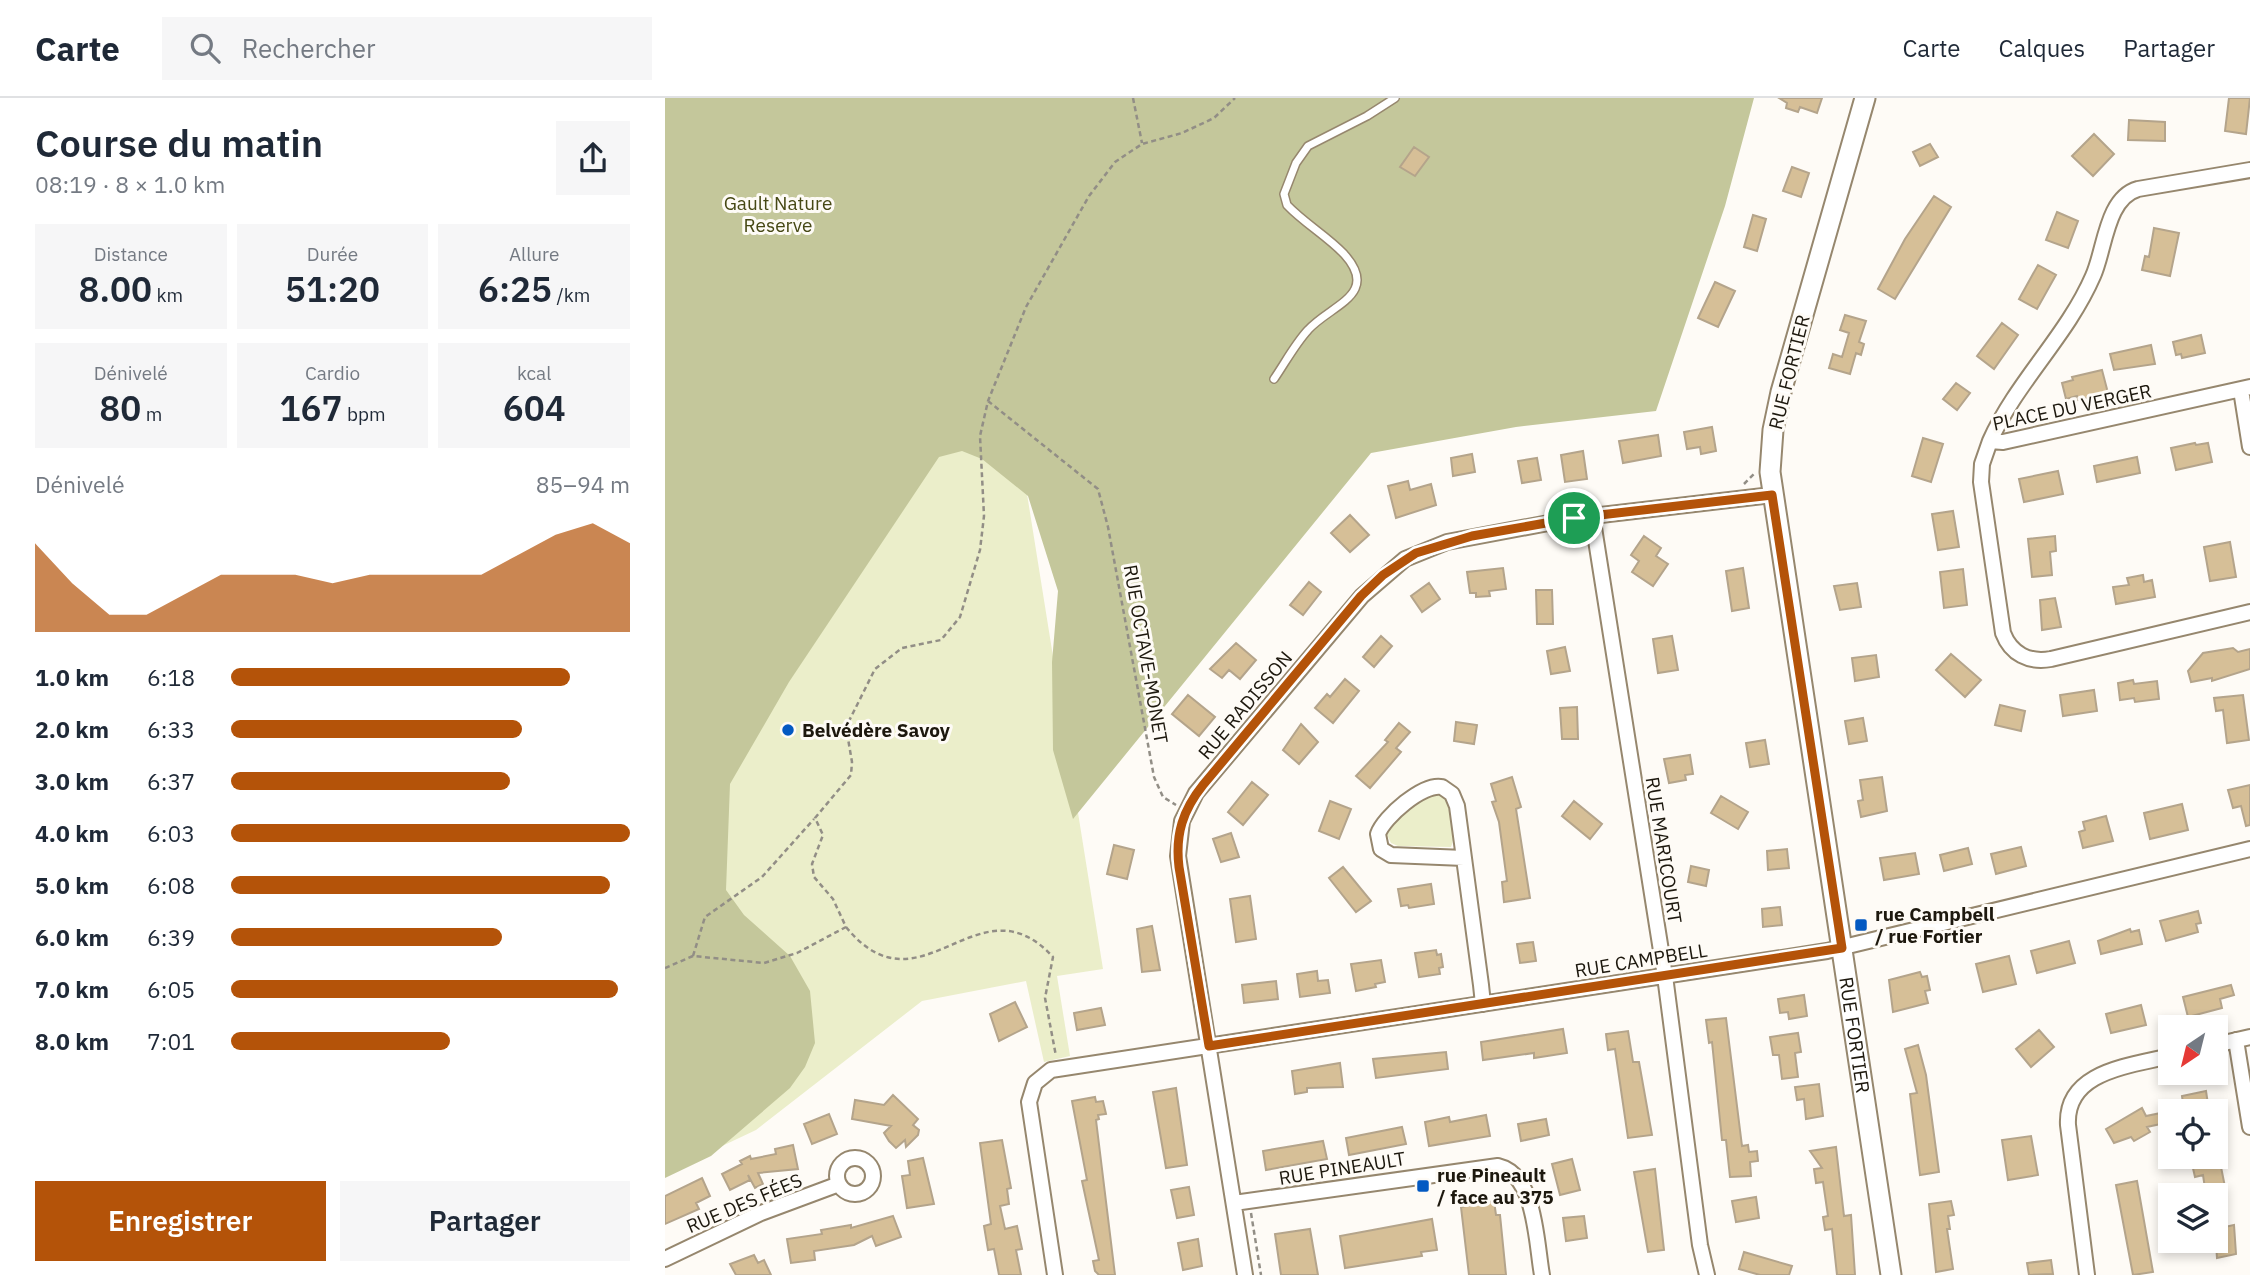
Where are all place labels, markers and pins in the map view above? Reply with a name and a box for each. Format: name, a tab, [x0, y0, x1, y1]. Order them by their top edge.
pin	[1544, 488, 1604, 548]
place label: Belvédère Savoy	[802, 718, 951, 742]
marker: Belvédère Savoy	[780, 722, 796, 738]
place label: rue Campbell / rue Fortier	[1875, 902, 1995, 948]
marker: rue Campbell / rue Fortier	[1853, 917, 1869, 933]
place label: rue Pineault / face au 375	[1437, 1163, 1554, 1209]
marker: rue Pineault / face au 375	[1415, 1178, 1431, 1194]

